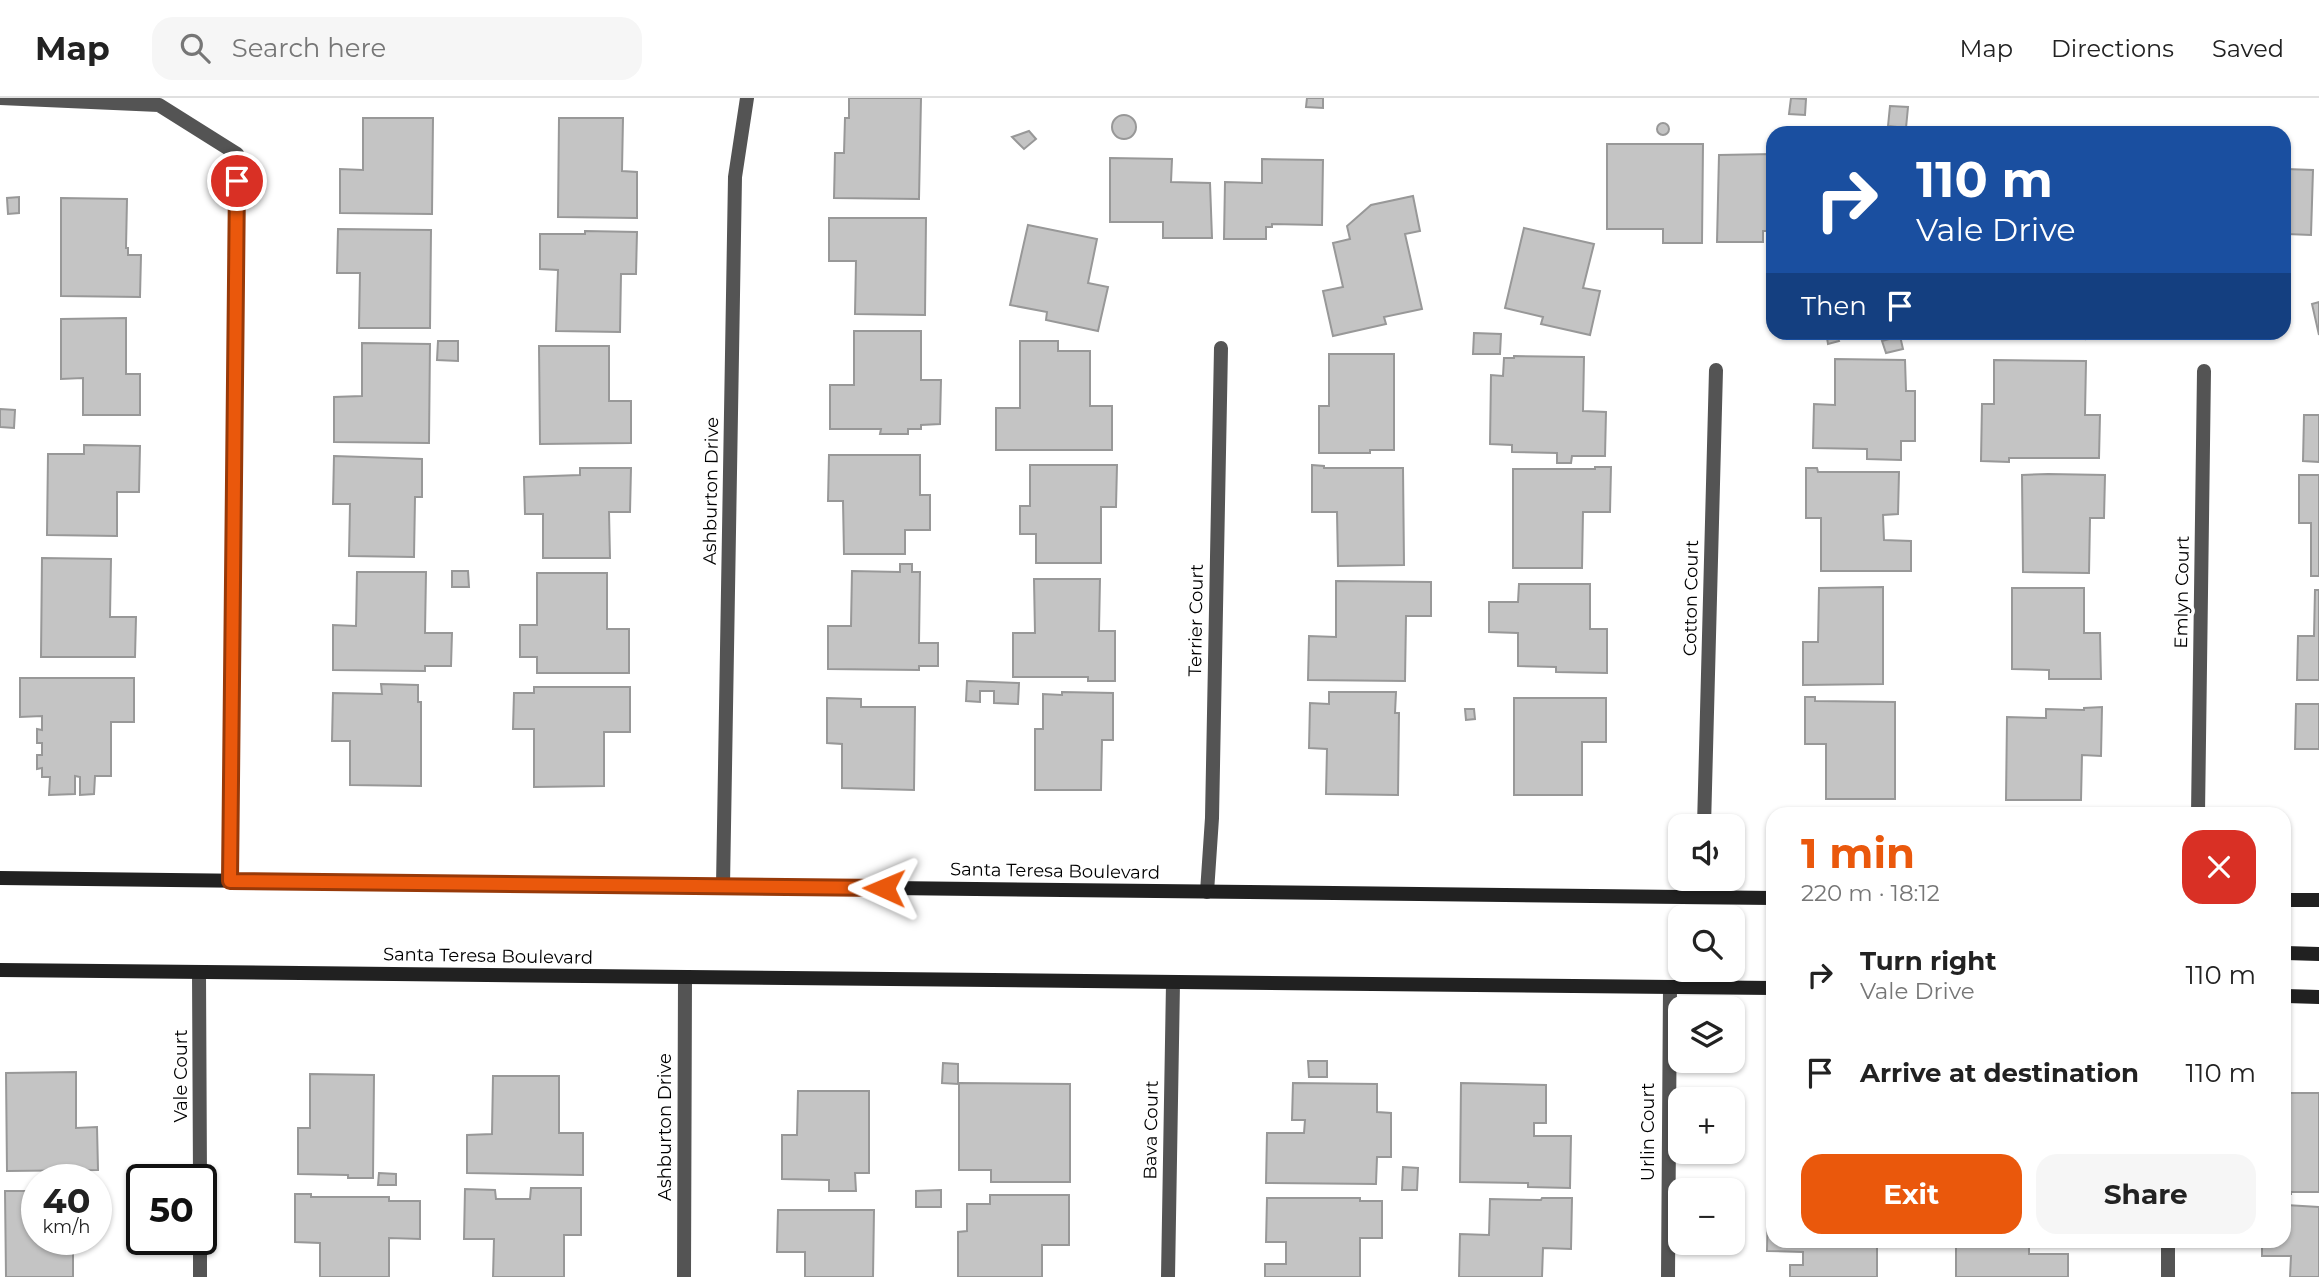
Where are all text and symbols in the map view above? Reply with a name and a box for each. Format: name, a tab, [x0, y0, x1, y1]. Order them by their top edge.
search box	[152, 17, 642, 80]
text: Map	[35, 28, 110, 68]
icon: search	[176, 29, 214, 67]
text: Search here	[232, 32, 386, 64]
text: Map	[1960, 34, 2013, 63]
text: Directions	[2051, 34, 2174, 63]
text: Saved	[2212, 34, 2284, 63]
text: 110 m	[1916, 150, 2053, 209]
pin	[207, 151, 267, 211]
icon: right	[1801, 154, 1892, 245]
icon: arrive	[218, 162, 256, 200]
text: Vale Drive	[1916, 210, 2076, 249]
icon: arrive	[1881, 287, 1919, 325]
text: Then	[1801, 290, 1867, 322]
street label: Ashburton Drive	[699, 417, 723, 565]
street label: Emlyn Court	[2170, 535, 2194, 649]
street label: Cotton Court	[1679, 540, 1703, 656]
street label: Terrier Court	[1184, 564, 1208, 676]
map controls	[1668, 814, 1745, 1255]
button: sound	[1668, 814, 1745, 891]
text: 1 min	[1801, 827, 1915, 879]
button: close	[2182, 830, 2256, 904]
position arrow	[847, 851, 921, 925]
street label: Santa Teresa Boulevard	[950, 858, 1160, 884]
text: 220 m · 18:12	[1801, 879, 1940, 907]
button: search	[1668, 905, 1745, 982]
street label: Santa Teresa Boulevard	[383, 943, 593, 969]
text: Turn right	[1860, 945, 1996, 977]
icon: right	[1801, 956, 1839, 994]
text: 110 m	[2186, 959, 2256, 991]
text: Vale Drive	[1860, 977, 1975, 1005]
button: layers	[1668, 996, 1745, 1073]
street label: Vale Court	[170, 1029, 192, 1123]
street label: Ashburton Drive	[654, 1053, 676, 1201]
icon: arrive	[1801, 1054, 1839, 1092]
text: Arrive at destination	[1860, 1057, 2139, 1089]
text: 110 m	[2186, 1057, 2256, 1089]
street label: Bava Court	[1139, 1080, 1163, 1180]
street label: Urlin Court	[1637, 1083, 1659, 1181]
button: +	[1668, 1087, 1745, 1164]
button: Exit	[1801, 1154, 2022, 1234]
button: Share	[2036, 1154, 2256, 1234]
speed limit sign: 50	[126, 1164, 217, 1255]
button: −	[1668, 1178, 1745, 1255]
text: 40	[43, 1179, 90, 1222]
text: km/h	[42, 1216, 91, 1238]

